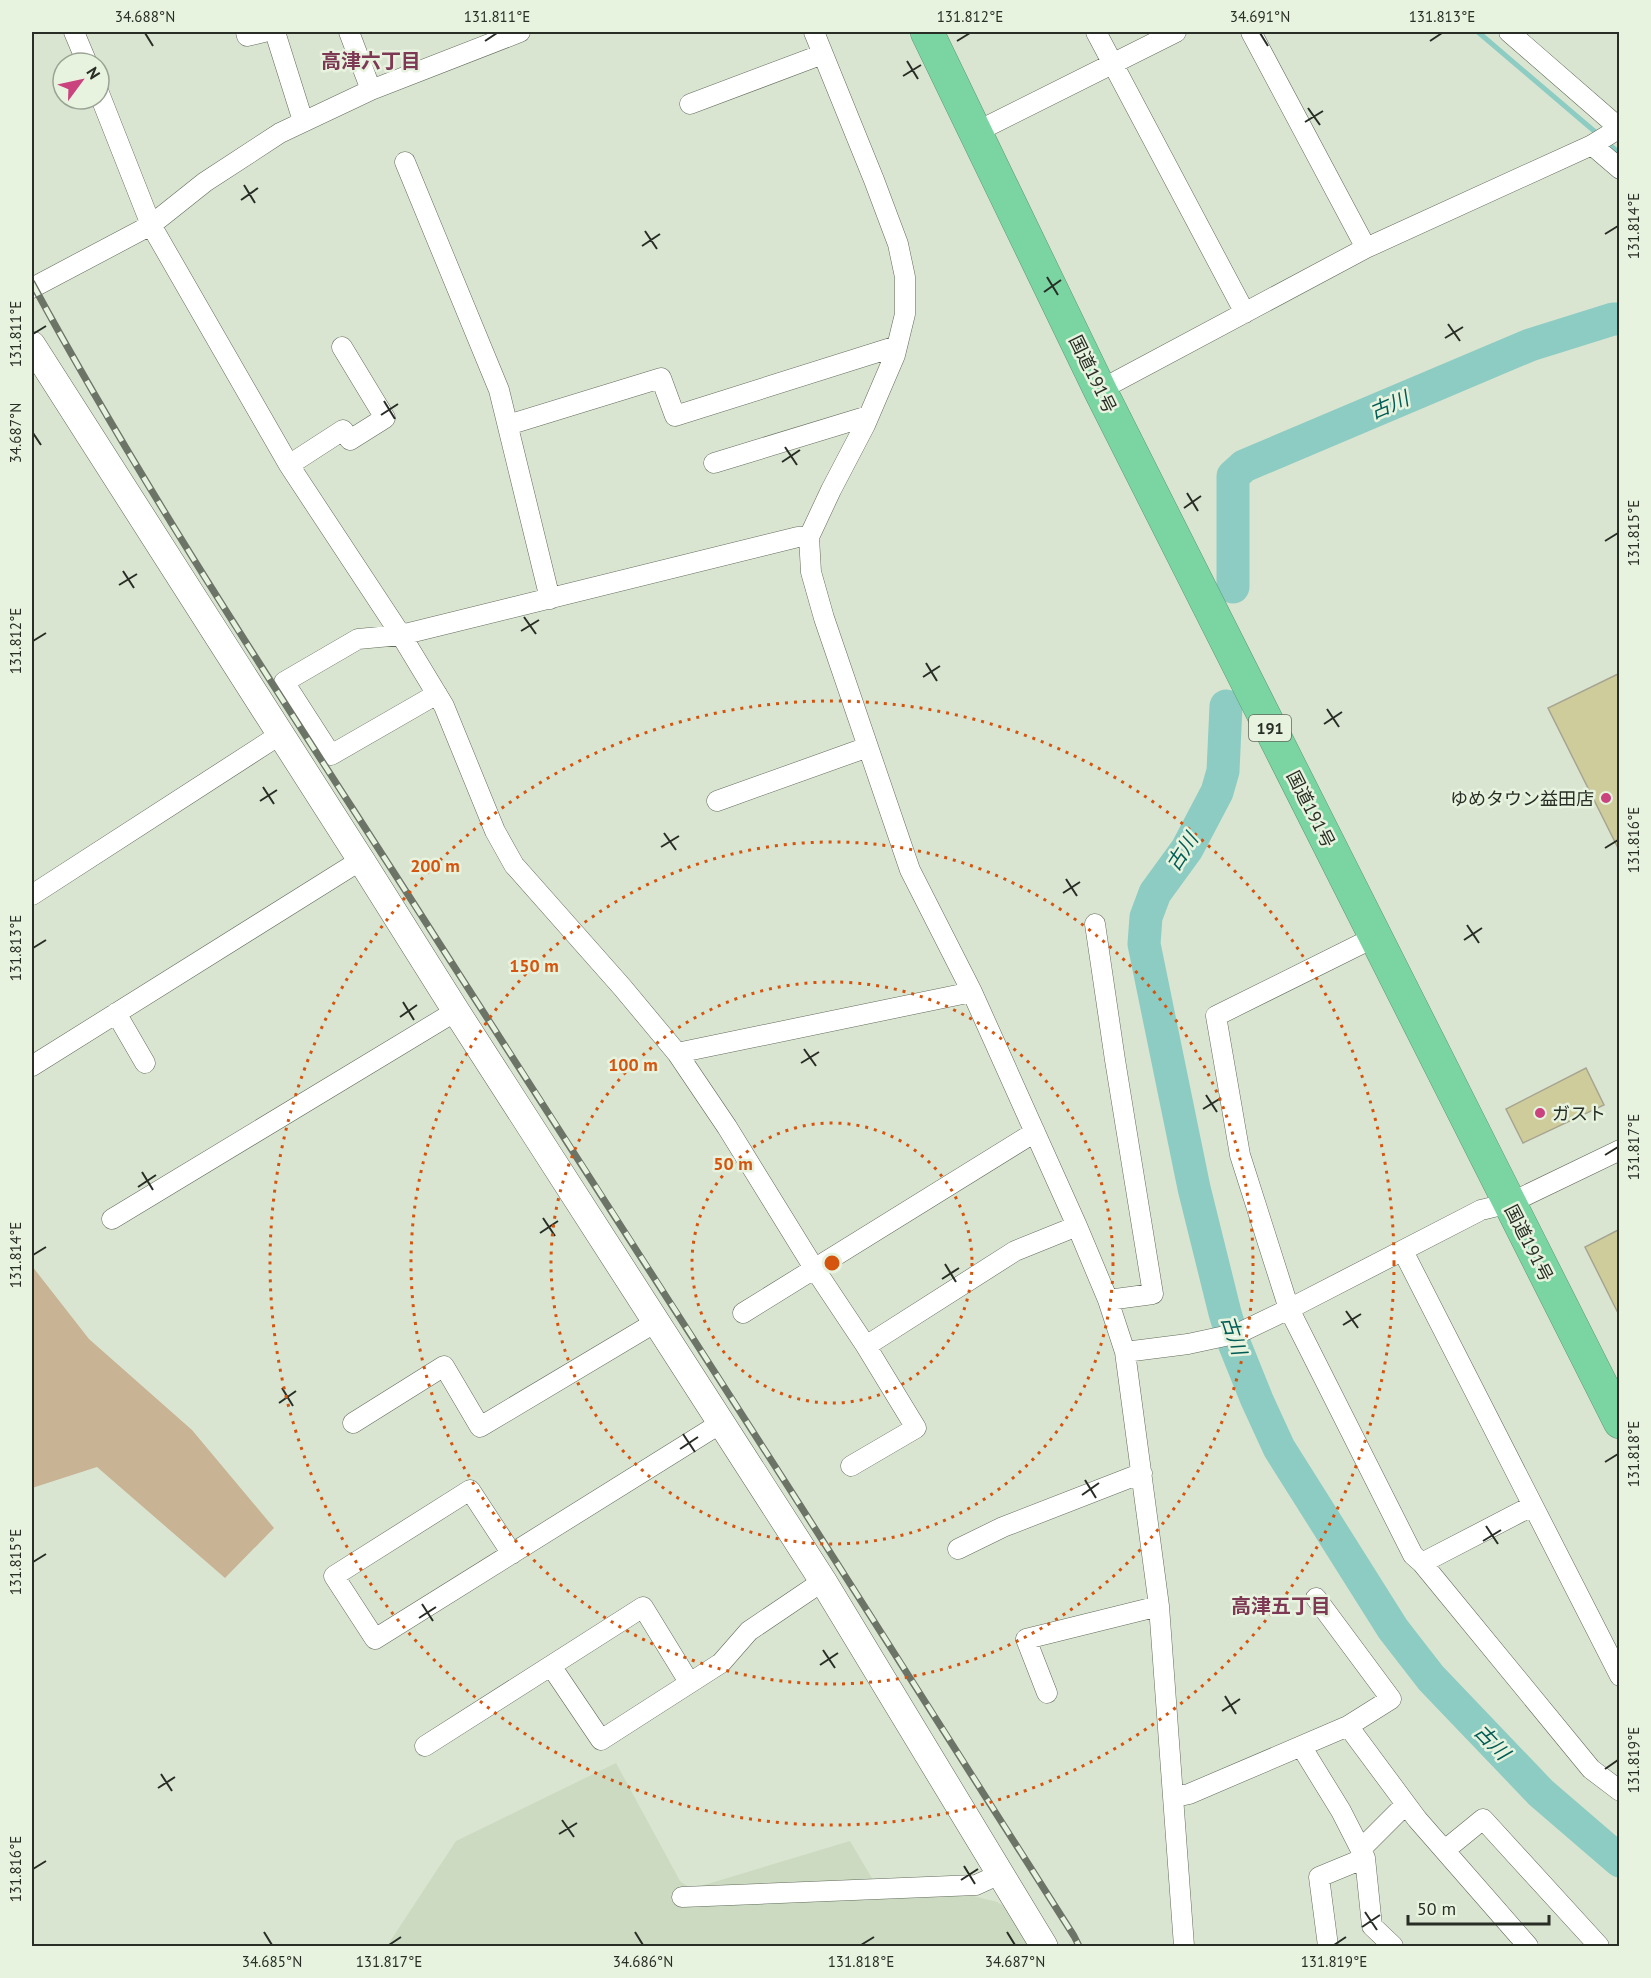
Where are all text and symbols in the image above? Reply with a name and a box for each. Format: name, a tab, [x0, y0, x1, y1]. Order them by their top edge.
text: 34.688°N	[115, 7, 175, 26]
text: 131.811°E	[464, 7, 530, 26]
text: 131.812°E	[937, 7, 1003, 26]
text: 34.691°N	[1230, 7, 1290, 26]
text: 131.813°E	[1409, 7, 1475, 26]
district label: 高津六丁目	[321, 48, 421, 74]
north arrow	[51, 51, 111, 111]
text: N	[82, 63, 105, 83]
text: 131.814°E	[1624, 193, 1643, 259]
text: 131.811°E	[6, 301, 25, 367]
street label: 国道191号	[1064, 331, 1122, 417]
water label: 古川	[1366, 384, 1414, 425]
text: 34.687°N	[6, 403, 25, 463]
text: 131.815°E	[1624, 500, 1643, 566]
text: 131.812°E	[6, 608, 25, 674]
road number: 191	[1249, 715, 1291, 741]
street label: 国道191号	[1282, 767, 1340, 851]
place label: ゆめタウン益田店	[1450, 787, 1594, 810]
marker: ゆめタウン益田店	[1599, 791, 1613, 805]
text: 131.816°E	[1624, 807, 1643, 873]
water label: 古川	[1160, 826, 1205, 876]
text: 200 m	[410, 854, 460, 877]
text: 131.813°E	[6, 915, 25, 981]
text: 150 m	[509, 954, 559, 977]
text: 100 m	[608, 1053, 658, 1076]
place label: ガスト	[1552, 1102, 1606, 1125]
marker: ガスト	[1533, 1106, 1547, 1120]
text: 131.817°E	[1624, 1114, 1643, 1180]
text: 50 m	[713, 1152, 753, 1175]
street label: 国道191号	[1500, 1201, 1558, 1285]
text: 131.814°E	[6, 1222, 25, 1288]
centre of rings	[822, 1253, 842, 1273]
water label: 古川	[1215, 1312, 1253, 1360]
text: 131.818°E	[1624, 1421, 1643, 1487]
text: 131.815°E	[6, 1529, 25, 1595]
district label: 高津五丁目	[1231, 1593, 1331, 1619]
water label: 古川	[1469, 1719, 1517, 1767]
text: 131.819°E	[1624, 1727, 1643, 1793]
text: 131.816°E	[6, 1836, 25, 1902]
scale bar	[1408, 1888, 1549, 1926]
text: 50 m	[1417, 1897, 1456, 1920]
text: 34.685°N	[242, 1952, 302, 1971]
text: 131.817°E	[356, 1952, 422, 1971]
text: 34.686°N	[613, 1952, 673, 1971]
text: 131.818°E	[828, 1952, 894, 1971]
text: 34.687°N	[985, 1952, 1045, 1971]
text: 131.819°E	[1301, 1952, 1367, 1971]

